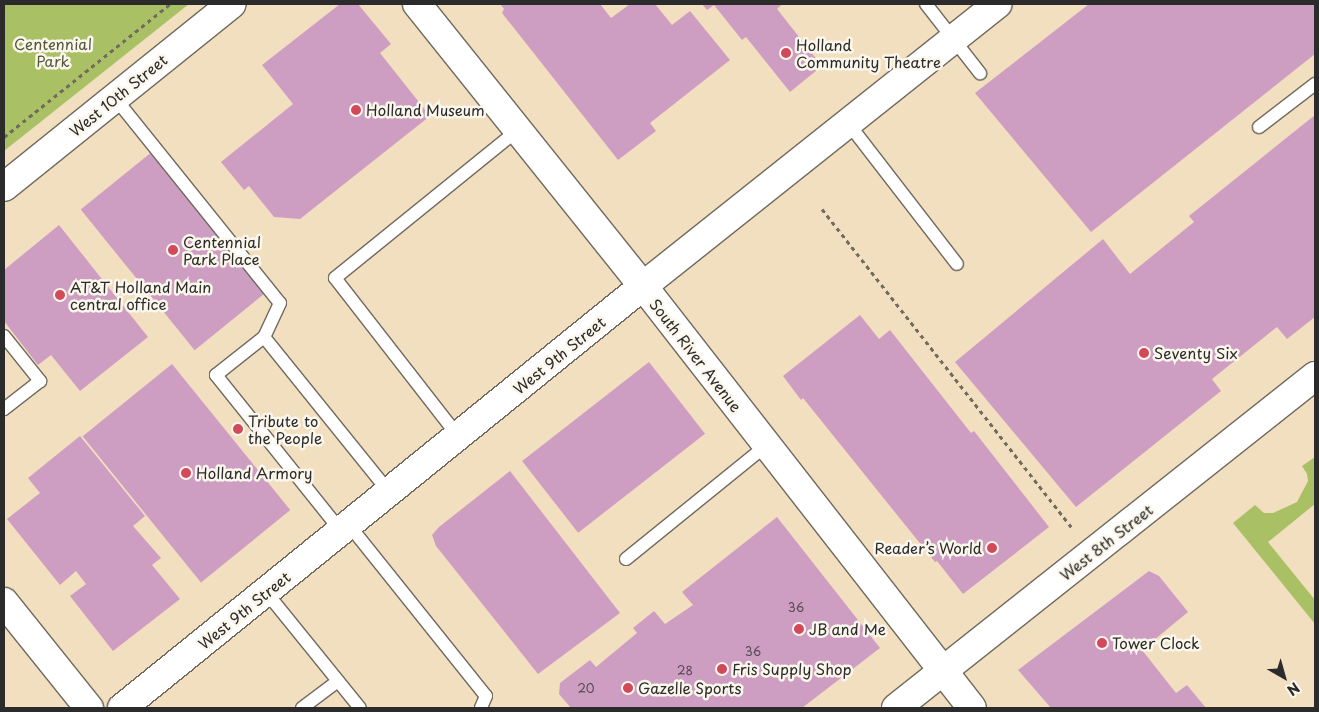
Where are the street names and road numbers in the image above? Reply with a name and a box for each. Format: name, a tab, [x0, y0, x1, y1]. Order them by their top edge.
street label: West 10th Street	[65, 50, 171, 140]
street label: South River Avenue	[646, 295, 746, 415]
street label: West 9th Street	[509, 312, 609, 398]
street label: West 8th Street	[1055, 500, 1157, 584]
street label: West 9th Street	[194, 567, 294, 653]

